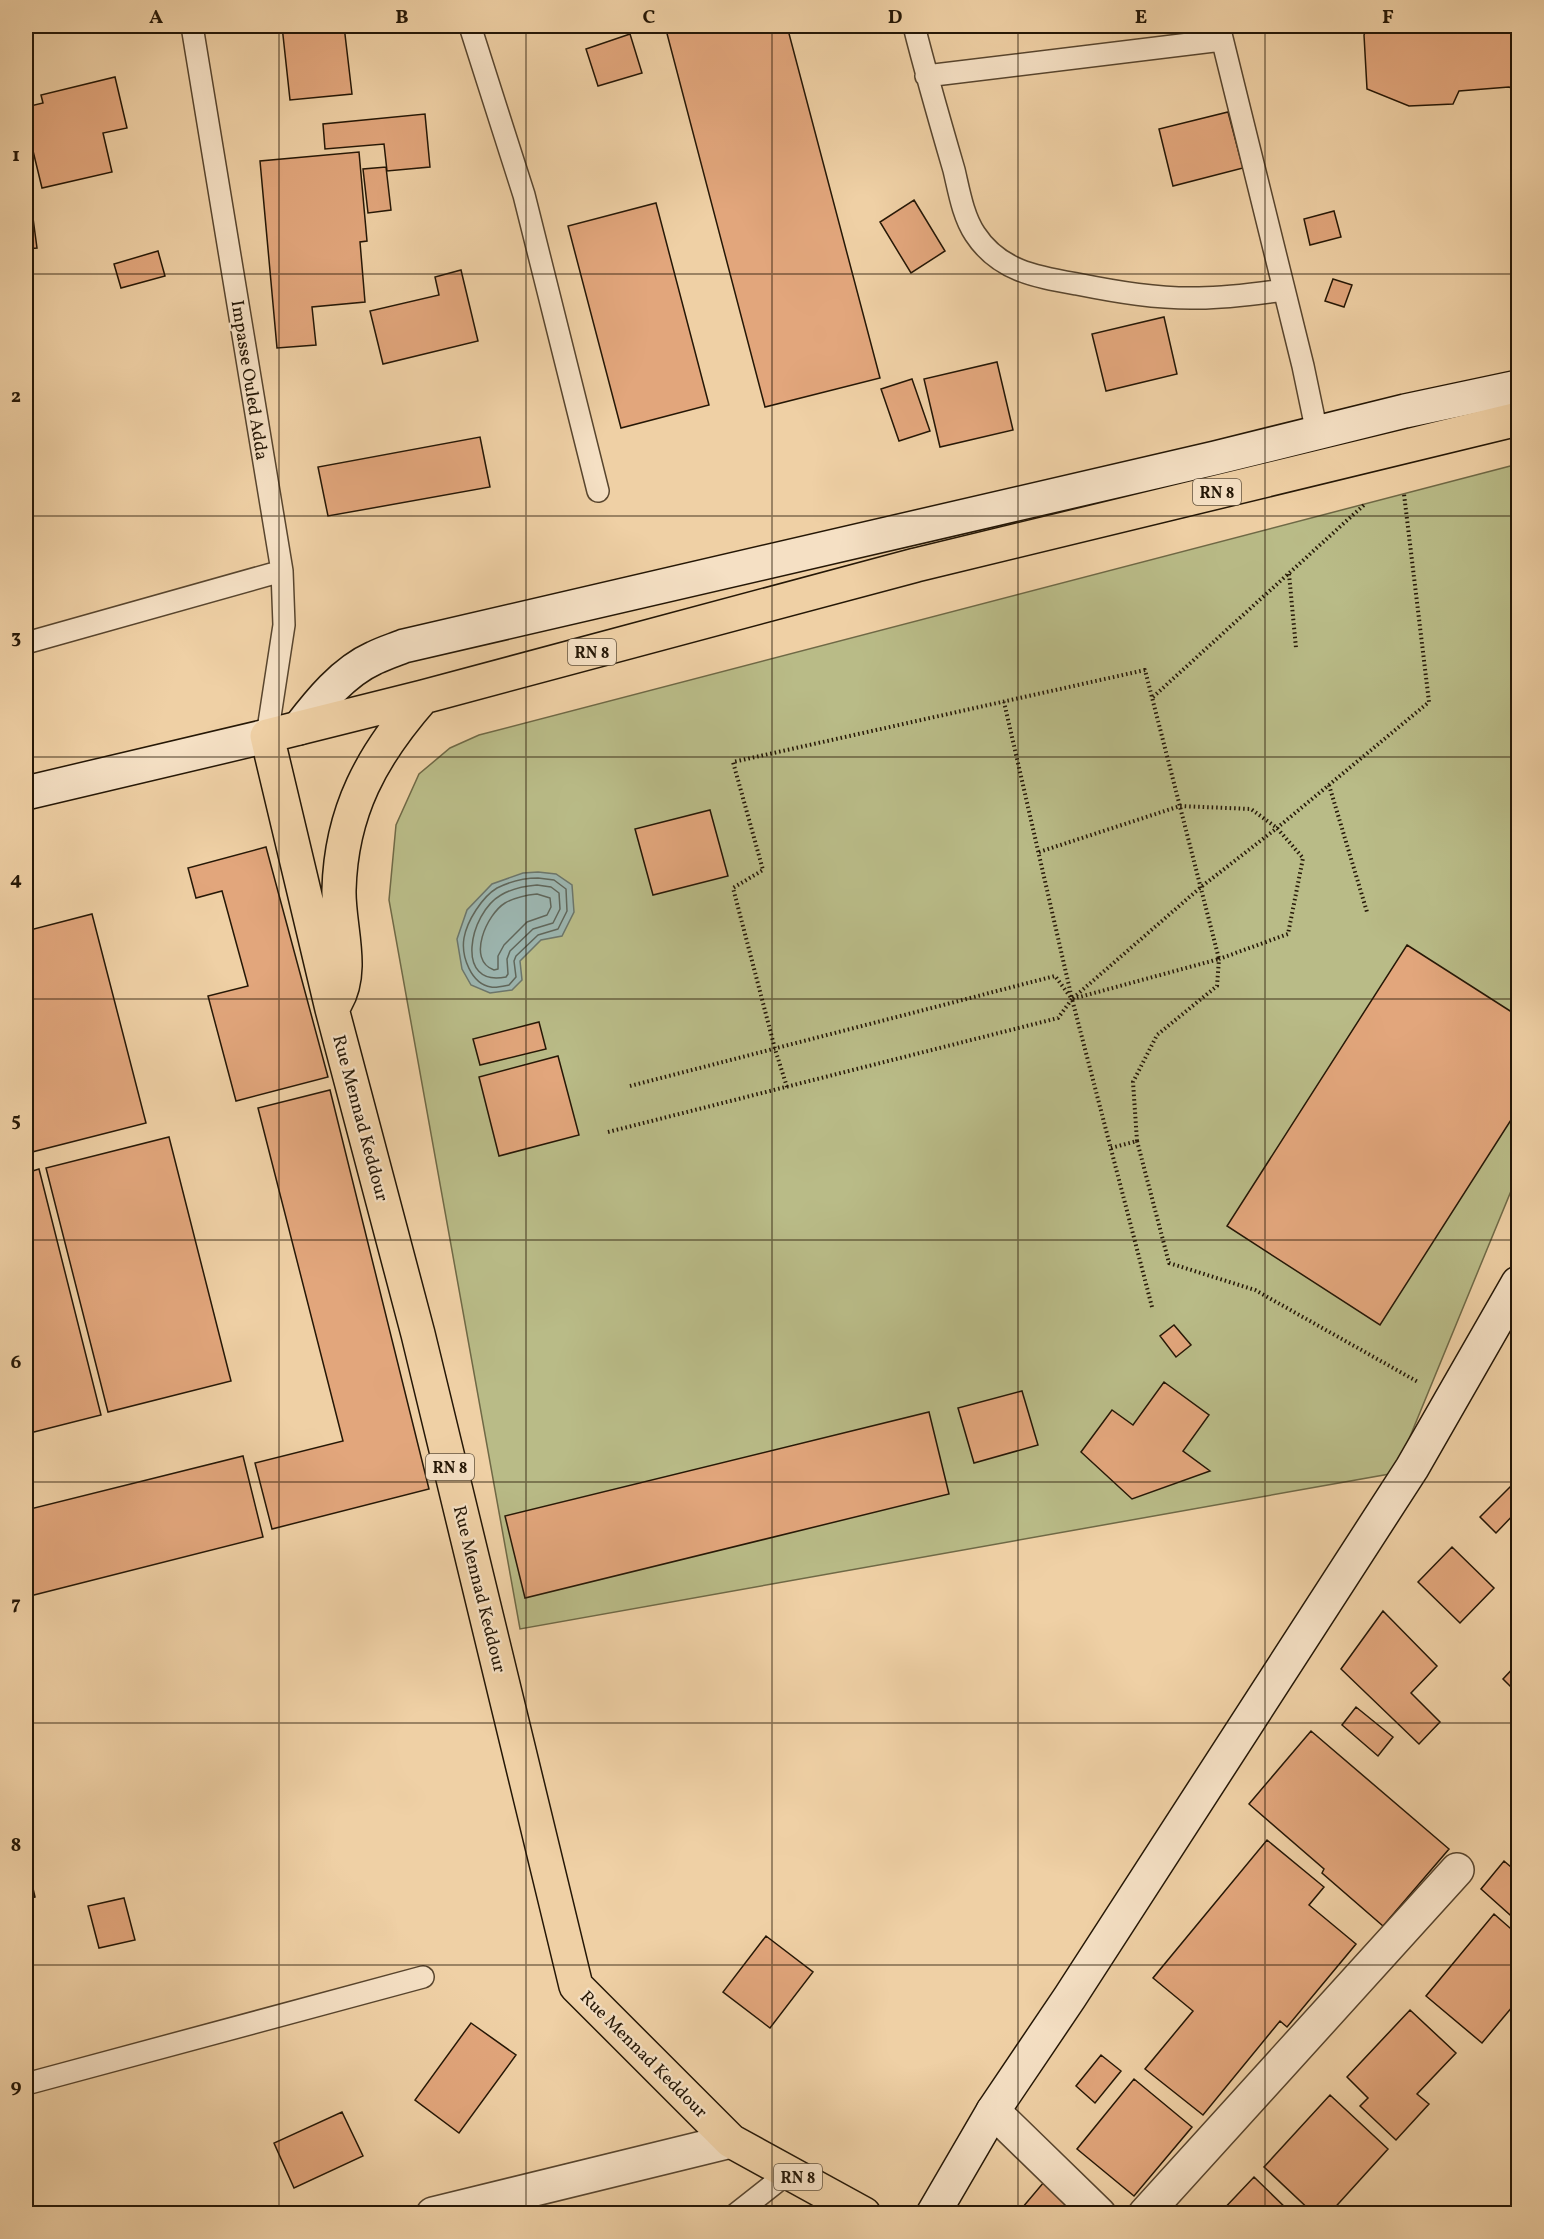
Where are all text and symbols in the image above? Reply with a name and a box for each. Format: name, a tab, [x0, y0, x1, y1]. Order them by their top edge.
text: A	[149, 4, 163, 32]
text: B	[395, 4, 409, 32]
text: C	[643, 4, 656, 32]
text: D	[888, 4, 902, 32]
text: E	[1135, 4, 1147, 32]
text: F	[1382, 4, 1394, 32]
text: 1	[12, 142, 20, 170]
street label: Impasse Ouled Adda	[224, 298, 274, 462]
text: 2	[11, 383, 21, 411]
road number: RN 8	[1193, 479, 1241, 505]
text: 3	[11, 624, 21, 652]
road number: RN 8	[568, 639, 616, 665]
text: 4	[10, 866, 22, 894]
street label: Rue Mennad Keddour	[325, 1032, 394, 1205]
text: 5	[11, 1107, 21, 1135]
text: 6	[11, 1349, 22, 1377]
road number: RN 8	[426, 1454, 474, 1480]
street label: Rue Mennad Keddour	[446, 1503, 512, 1676]
text: 7	[11, 1590, 21, 1618]
text: 8	[11, 1832, 21, 1860]
street label: Rue Mennad Keddour	[574, 1986, 713, 2125]
text: 9	[10, 2073, 22, 2101]
road number: RN 8	[774, 2164, 822, 2190]

